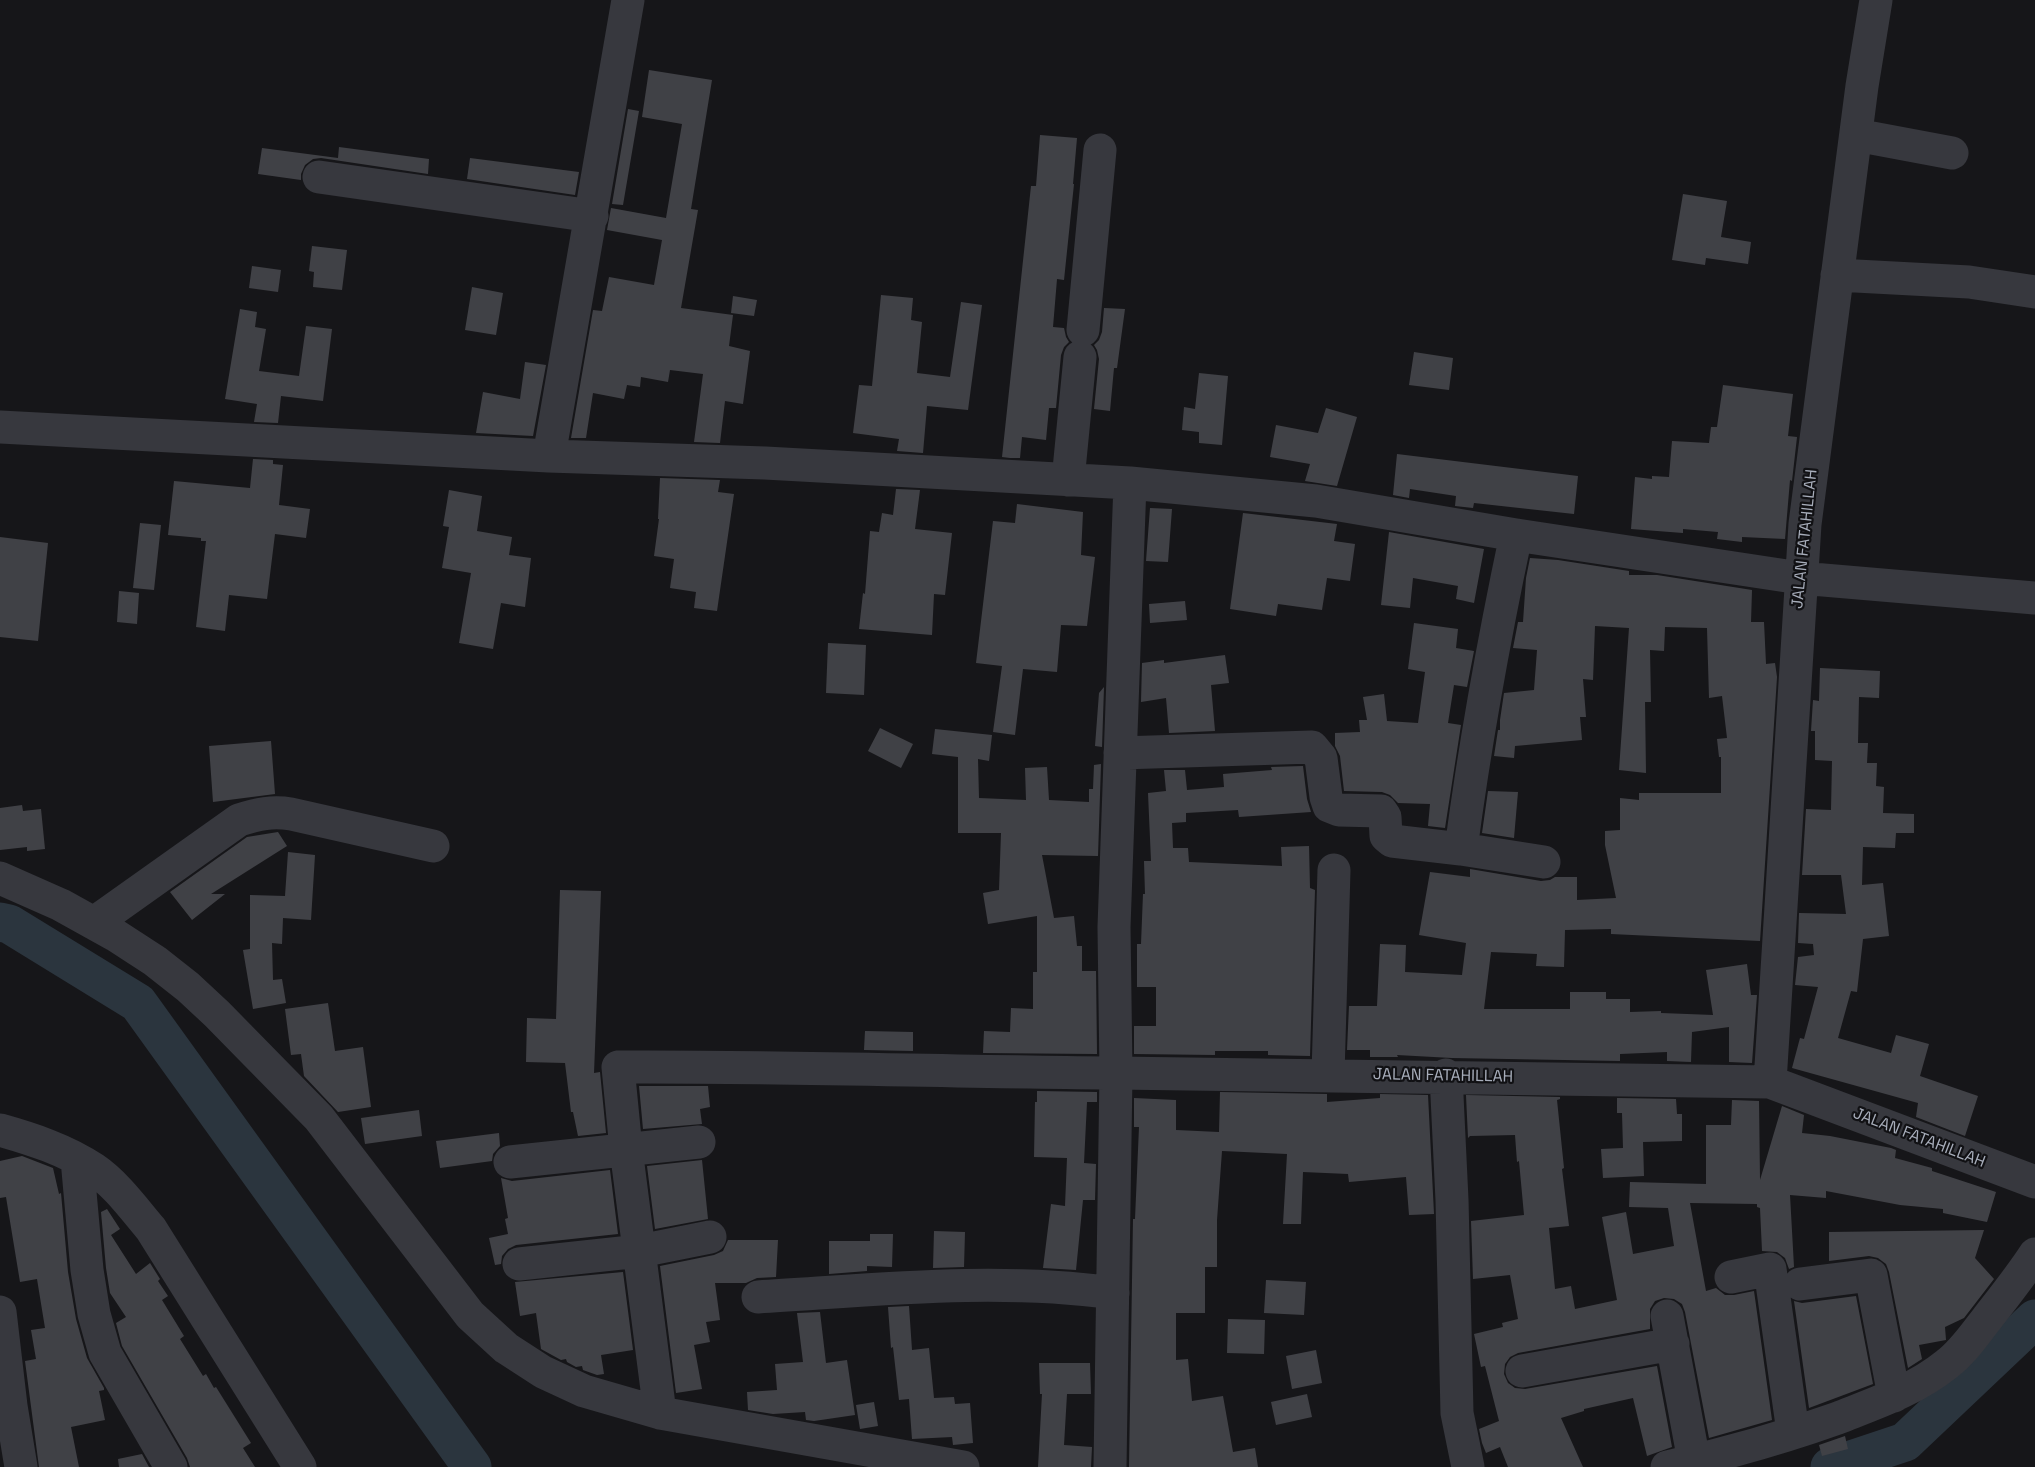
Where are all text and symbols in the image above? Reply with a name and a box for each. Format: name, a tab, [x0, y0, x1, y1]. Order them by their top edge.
street label: JALAN FATAHILLAH	[1788, 468, 1822, 610]
street label: JALAN FATAHILLAH	[1373, 1065, 1513, 1087]
street label: JALAN FATAHILLAH	[1850, 1104, 1988, 1172]

